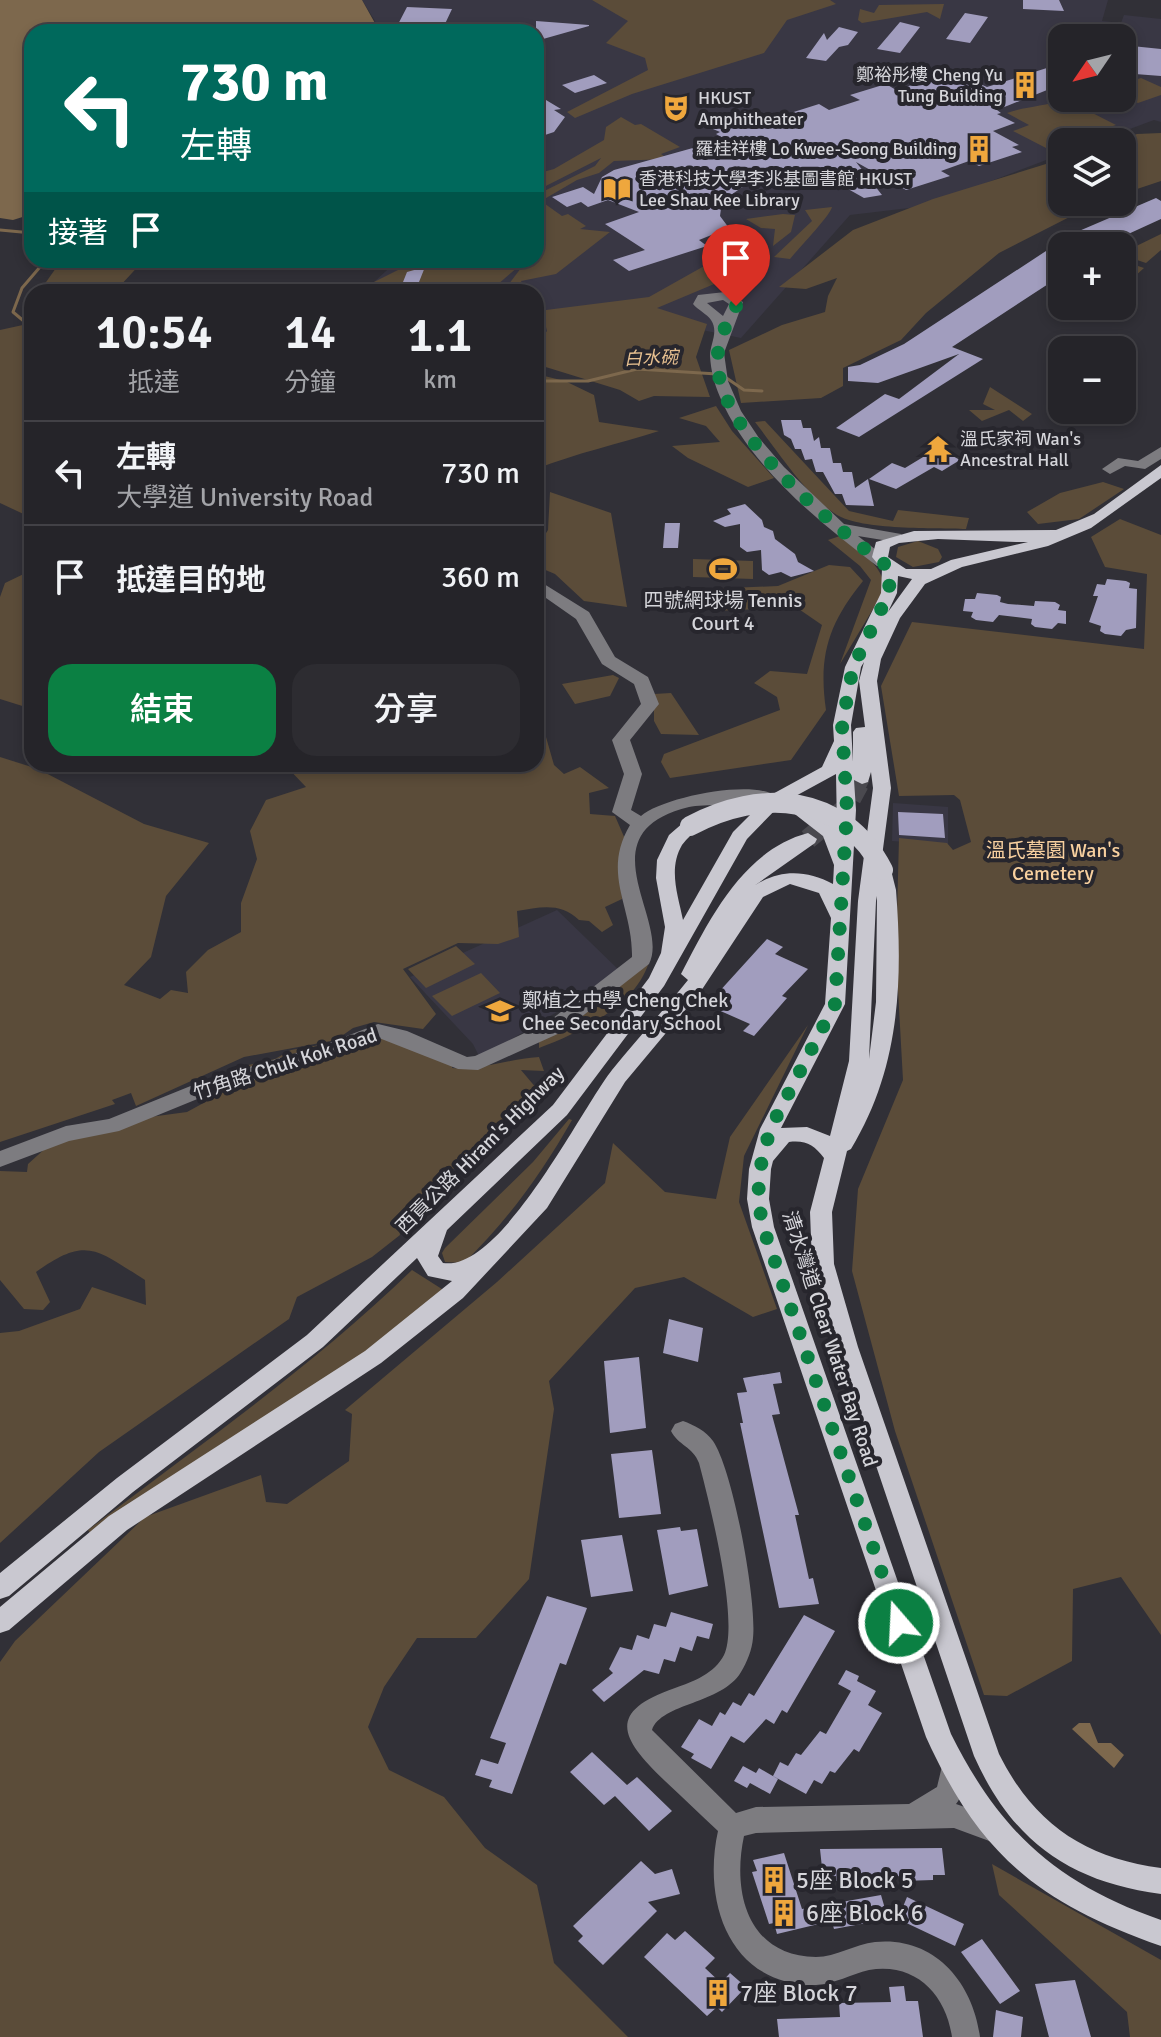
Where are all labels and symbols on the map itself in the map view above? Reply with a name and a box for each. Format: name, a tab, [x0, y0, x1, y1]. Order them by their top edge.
north arrow	[1048, 24, 1136, 112]
place label: 鄭裕彤樓 Cheng Yu Tung Building	[856, 64, 1003, 107]
building icon: 鄭裕彤樓 Cheng Yu Tung Building	[1010, 70, 1040, 100]
place label: HKUST Amphitheater	[698, 87, 804, 130]
theatre icon: HKUST Amphitheater	[661, 93, 691, 123]
building icon: 羅桂祥樓 Lo Kwee-Seong Building	[964, 134, 994, 164]
place label: 羅桂祥樓 Lo Kwee-Seong Building	[695, 138, 957, 160]
place label: 香港科技大學李兆基圖書館 HKUST Lee Shau Kee Library	[639, 168, 912, 211]
library icon: 香港科技大學李兆基圖書館 HKUST Lee Shau Kee Library	[602, 174, 632, 204]
pin	[702, 224, 770, 306]
water label: 白水碗	[624, 346, 681, 370]
place label: 溫氏家祠 Wan's Ancestral Hall	[960, 428, 1081, 471]
temple icon: 溫氏家祠 Wan's Ancestral Hall	[923, 434, 953, 464]
sports icon: 四號網球場 Tennis Court 4	[708, 554, 738, 584]
place label: 四號網球場 Tennis Court 4	[644, 588, 803, 636]
park label: 溫氏墓園 Wan's Cemetery	[986, 838, 1121, 886]
place label: 鄭植之中學 Cheng Chek Chee Secondary School	[522, 988, 728, 1036]
school or university icon: 鄭植之中學 Cheng Chek Chee Secondary School	[485, 996, 515, 1026]
street label: 竹角路 Chuk Kok Road	[190, 1022, 380, 1106]
street label: 西貢公路 Hiram's Highway	[391, 1060, 570, 1239]
street label: 清水灣道 Clear Water Bay Road	[777, 1208, 883, 1470]
position arrow	[857, 1581, 941, 1665]
building icon: 5座 Block 5	[759, 1865, 789, 1895]
place label: 5座 Block 5	[796, 1865, 914, 1895]
building icon: 6座 Block 6	[769, 1898, 799, 1928]
place label: 6座 Block 6	[806, 1898, 924, 1928]
building icon: 7座 Block 7	[703, 1978, 733, 2008]
place label: 7座 Block 7	[740, 1978, 858, 2008]

